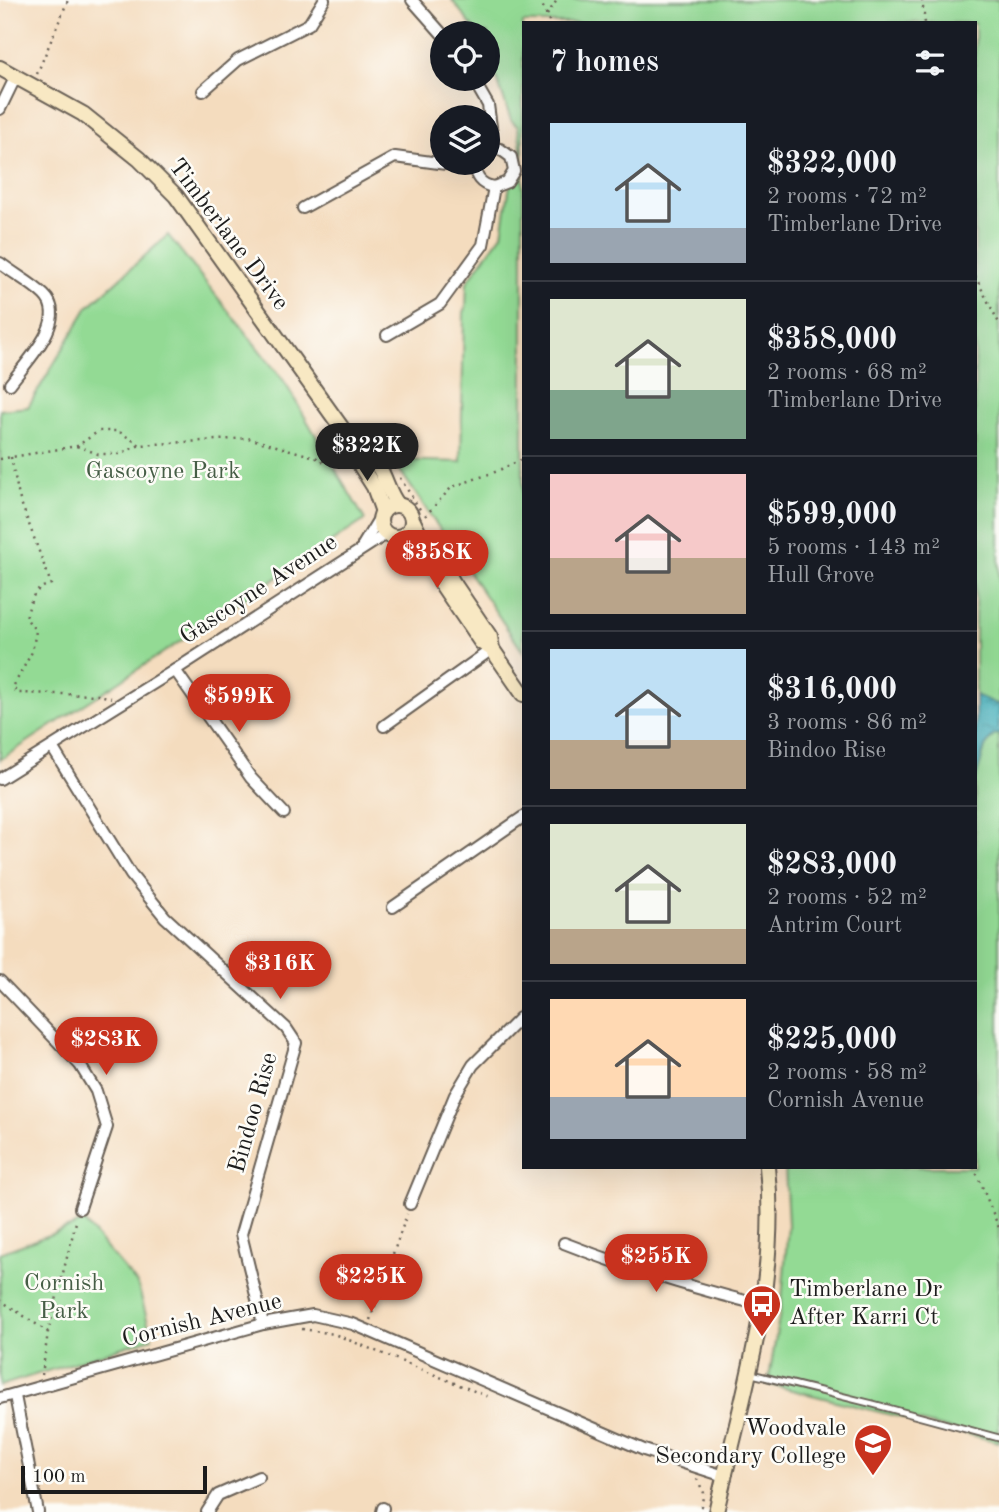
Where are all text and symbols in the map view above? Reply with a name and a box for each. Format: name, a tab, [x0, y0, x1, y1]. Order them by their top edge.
map controls	[430, 21, 500, 175]
button: locate	[430, 21, 500, 91]
icon: filters	[911, 44, 949, 82]
text: 7 homes	[550, 48, 659, 78]
button: layers	[430, 105, 500, 175]
text: $322,000	[767, 149, 897, 179]
icon: home	[606, 151, 690, 235]
street label: Timberlane Drive	[163, 155, 293, 315]
text: 2 rooms · 72 m²	[767, 185, 927, 208]
text: Timberlane Drive	[767, 213, 942, 236]
text: $358,000	[767, 325, 897, 355]
icon: home	[606, 327, 690, 411]
text: 2 rooms · 68 m²	[767, 361, 927, 384]
text: Timberlane Drive	[767, 389, 942, 412]
pin: $322K	[318, 424, 416, 483]
text: $322K	[331, 434, 403, 457]
park label: Gascoyne Park	[86, 460, 240, 484]
text: $599,000	[767, 500, 897, 530]
icon: home	[606, 502, 690, 586]
street label: Gascoyne Avenue	[176, 530, 342, 650]
pin: $358K	[388, 530, 486, 590]
text: 5 rooms · 143 m²	[767, 536, 940, 559]
text: $358K	[401, 541, 473, 564]
text: Hull Grove	[767, 564, 874, 587]
pin: $599K	[190, 674, 288, 734]
text: $316,000	[767, 675, 897, 705]
icon: home	[606, 677, 690, 761]
text: $599K	[203, 685, 275, 708]
text: 3 rooms · 86 m²	[767, 711, 927, 734]
text: Bindoo Rise	[767, 739, 886, 762]
text: $283,000	[767, 850, 897, 880]
icon: home	[606, 852, 690, 936]
text: 2 rooms · 52 m²	[767, 886, 927, 909]
text: Antrim Court	[767, 914, 902, 937]
pin: $316K	[231, 942, 329, 1001]
text: $316K	[244, 952, 316, 975]
pin: $283K	[57, 1018, 155, 1077]
text: $225,000	[767, 1025, 897, 1055]
icon: home	[606, 1027, 690, 1111]
text: $283K	[70, 1028, 142, 1051]
street label: Bindoo Rise	[225, 1050, 283, 1176]
text: 2 rooms · 58 m²	[767, 1061, 927, 1084]
text: Cornish Avenue	[767, 1089, 924, 1112]
pin: $255K	[607, 1234, 705, 1294]
text: $255K	[620, 1245, 692, 1268]
pin: $225K	[322, 1254, 420, 1314]
text: $225K	[335, 1265, 407, 1288]
park label: Cornish Park	[24, 1272, 104, 1324]
place label: Timberlane Dr After Karri Ct	[789, 1278, 943, 1330]
bus stop icon: Timberlane Dr After Karri Ct	[741, 1283, 783, 1338]
street label: Cornish Avenue	[120, 1290, 284, 1352]
place label: Woodvale Secondary College	[655, 1417, 846, 1469]
school or university icon: Woodvale Secondary College	[852, 1422, 894, 1477]
scale bar	[21, 1463, 206, 1495]
text: 100 m	[32, 1468, 85, 1487]

